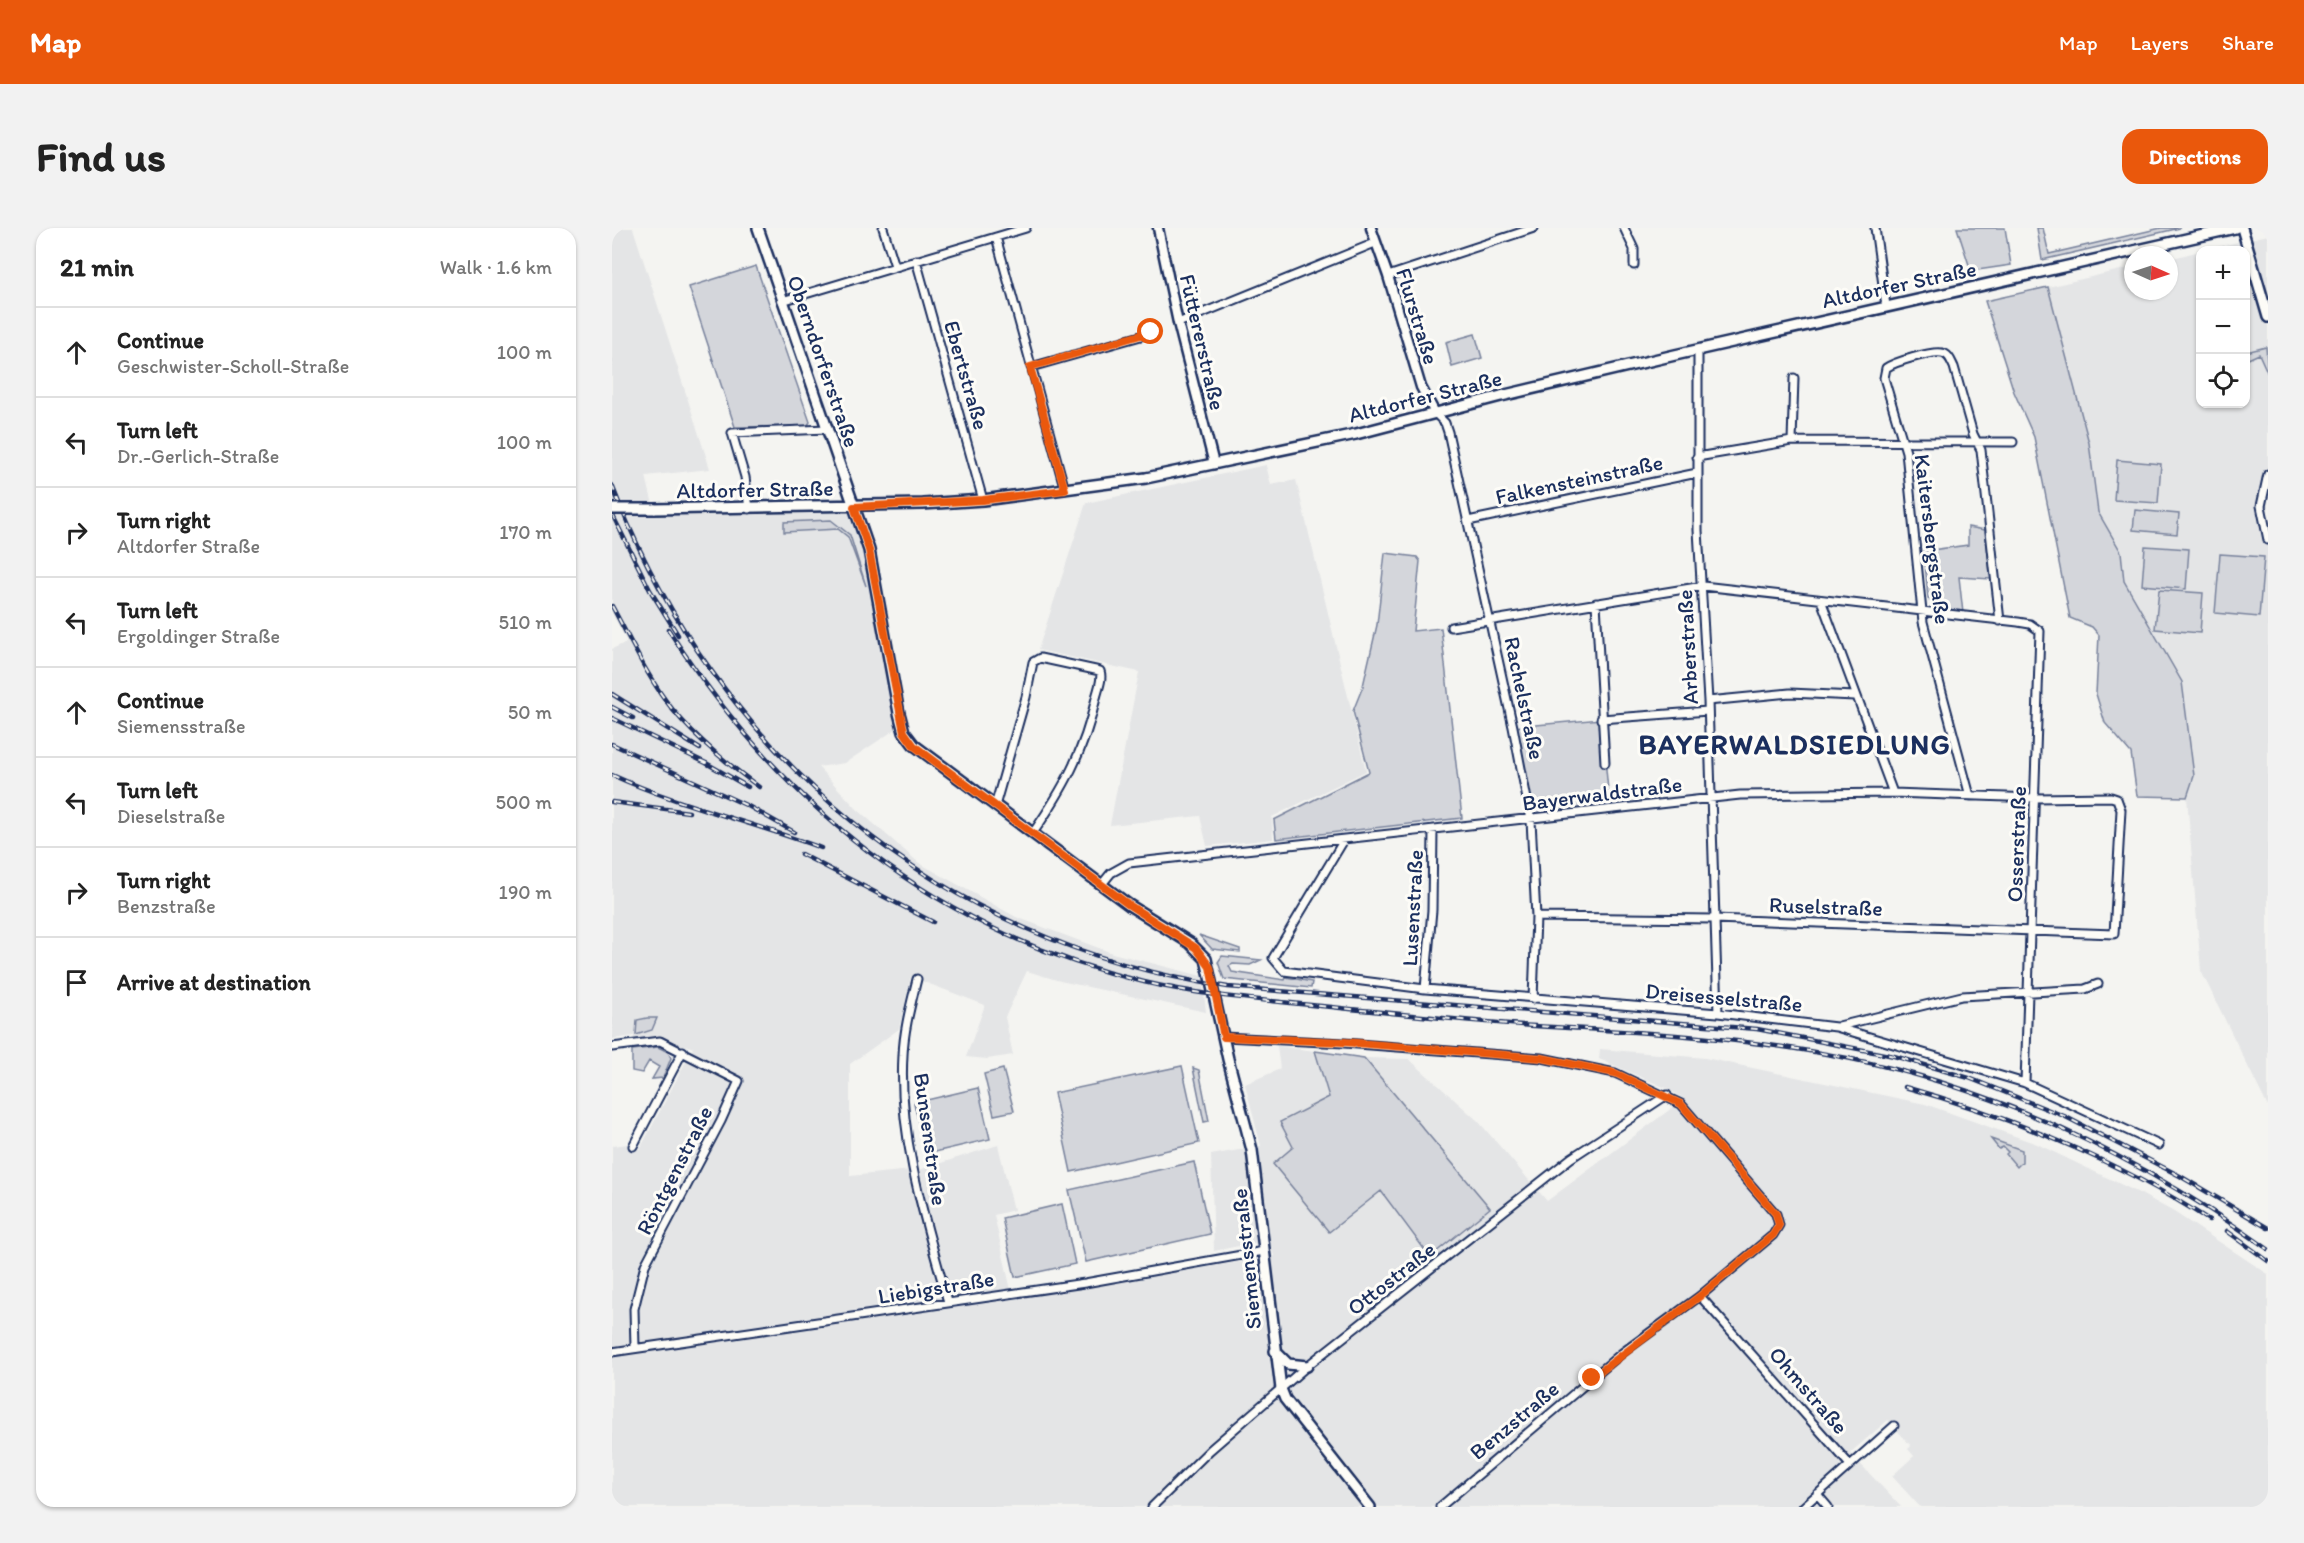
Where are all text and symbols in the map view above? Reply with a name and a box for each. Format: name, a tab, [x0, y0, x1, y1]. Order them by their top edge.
text: Map	[30, 25, 81, 59]
text: Map	[2059, 30, 2098, 55]
text: Layers	[2131, 30, 2189, 55]
text: Share	[2222, 30, 2274, 55]
button: Directions	[2122, 129, 2268, 184]
text: Find us	[36, 131, 166, 182]
north arrow	[2124, 246, 2178, 300]
map controls	[2196, 246, 2250, 408]
button: +	[2196, 246, 2250, 300]
text: 21 min	[60, 251, 134, 283]
text: Walk · 1.6 km	[440, 255, 552, 279]
street label: Altdorfer Straße	[1819, 255, 1979, 314]
street label: Flurstraße	[1390, 265, 1445, 368]
street label: Füttererstraße	[1174, 271, 1231, 413]
street label: Oberndorferstraße	[781, 272, 866, 451]
button: −	[2196, 300, 2250, 354]
street label: Ebertstraße	[938, 317, 995, 433]
route start	[1137, 318, 1163, 344]
text: Continue	[117, 327, 204, 354]
icon: ahead	[60, 336, 93, 369]
text: 100 m	[497, 340, 552, 364]
text: Geschwister-Scholl-Straße	[117, 354, 349, 378]
button: locate	[2196, 354, 2250, 408]
street label: Altdorfer Straße	[1346, 364, 1505, 429]
text: Turn left	[117, 417, 198, 444]
icon: left	[60, 426, 93, 459]
text: 100 m	[497, 430, 552, 454]
text: Dr.-Gerlich-Straße	[117, 444, 279, 468]
street label: Falkensteinstraße	[1493, 449, 1665, 510]
street label: Kaitersbergstraße	[1909, 452, 1956, 626]
street label: Altdorfer Straße	[676, 475, 834, 504]
text: Turn right	[117, 507, 211, 534]
icon: right	[60, 516, 93, 549]
text: 170 m	[499, 520, 552, 544]
text: Altdorfer Straße	[117, 534, 260, 558]
street label: Arberstraße	[1671, 589, 1704, 705]
text: Turn left	[117, 597, 198, 624]
icon: left	[60, 606, 93, 639]
text: 510 m	[499, 610, 552, 634]
text: Ergoldinger Straße	[117, 624, 280, 648]
street label: Rachelstraße	[1498, 634, 1551, 762]
text: Continue	[117, 687, 204, 714]
icon: ahead	[60, 696, 93, 729]
text: 50 m	[508, 700, 552, 724]
text: Siemensstraße	[117, 714, 245, 738]
district label: BAYERWALDSIEDLUNG	[1639, 727, 1951, 761]
street label: Bayerwaldstraße	[1521, 770, 1684, 817]
text: Turn left	[117, 777, 198, 804]
street label: Osserstraße	[2001, 785, 2032, 903]
icon: left	[60, 786, 93, 819]
text: 500 m	[496, 790, 552, 814]
text: Dieselstraße	[117, 804, 225, 828]
street label: Lusenstraße	[1396, 849, 1429, 967]
text: Turn right	[117, 867, 211, 894]
icon: right	[60, 876, 93, 909]
text: 190 m	[499, 880, 552, 904]
street label: Ruselstraße	[1769, 891, 1883, 922]
text: Benzstraße	[117, 894, 216, 918]
icon: arrive	[60, 966, 93, 999]
text: Arrive at destination	[117, 969, 311, 996]
street label: Dreisesselstraße	[1644, 977, 1804, 1018]
street label: Bunsenstraße	[908, 1071, 953, 1207]
street label: Röntgenstraße	[630, 1101, 718, 1239]
street label: Siemensstraße	[1226, 1187, 1267, 1331]
street label: Ottostraße	[1342, 1236, 1441, 1321]
street label: Liebigstraße	[876, 1265, 996, 1310]
street label: Ohmstraße	[1763, 1341, 1854, 1440]
route end	[1578, 1364, 1604, 1390]
street label: Benzstraße	[1464, 1375, 1565, 1466]

